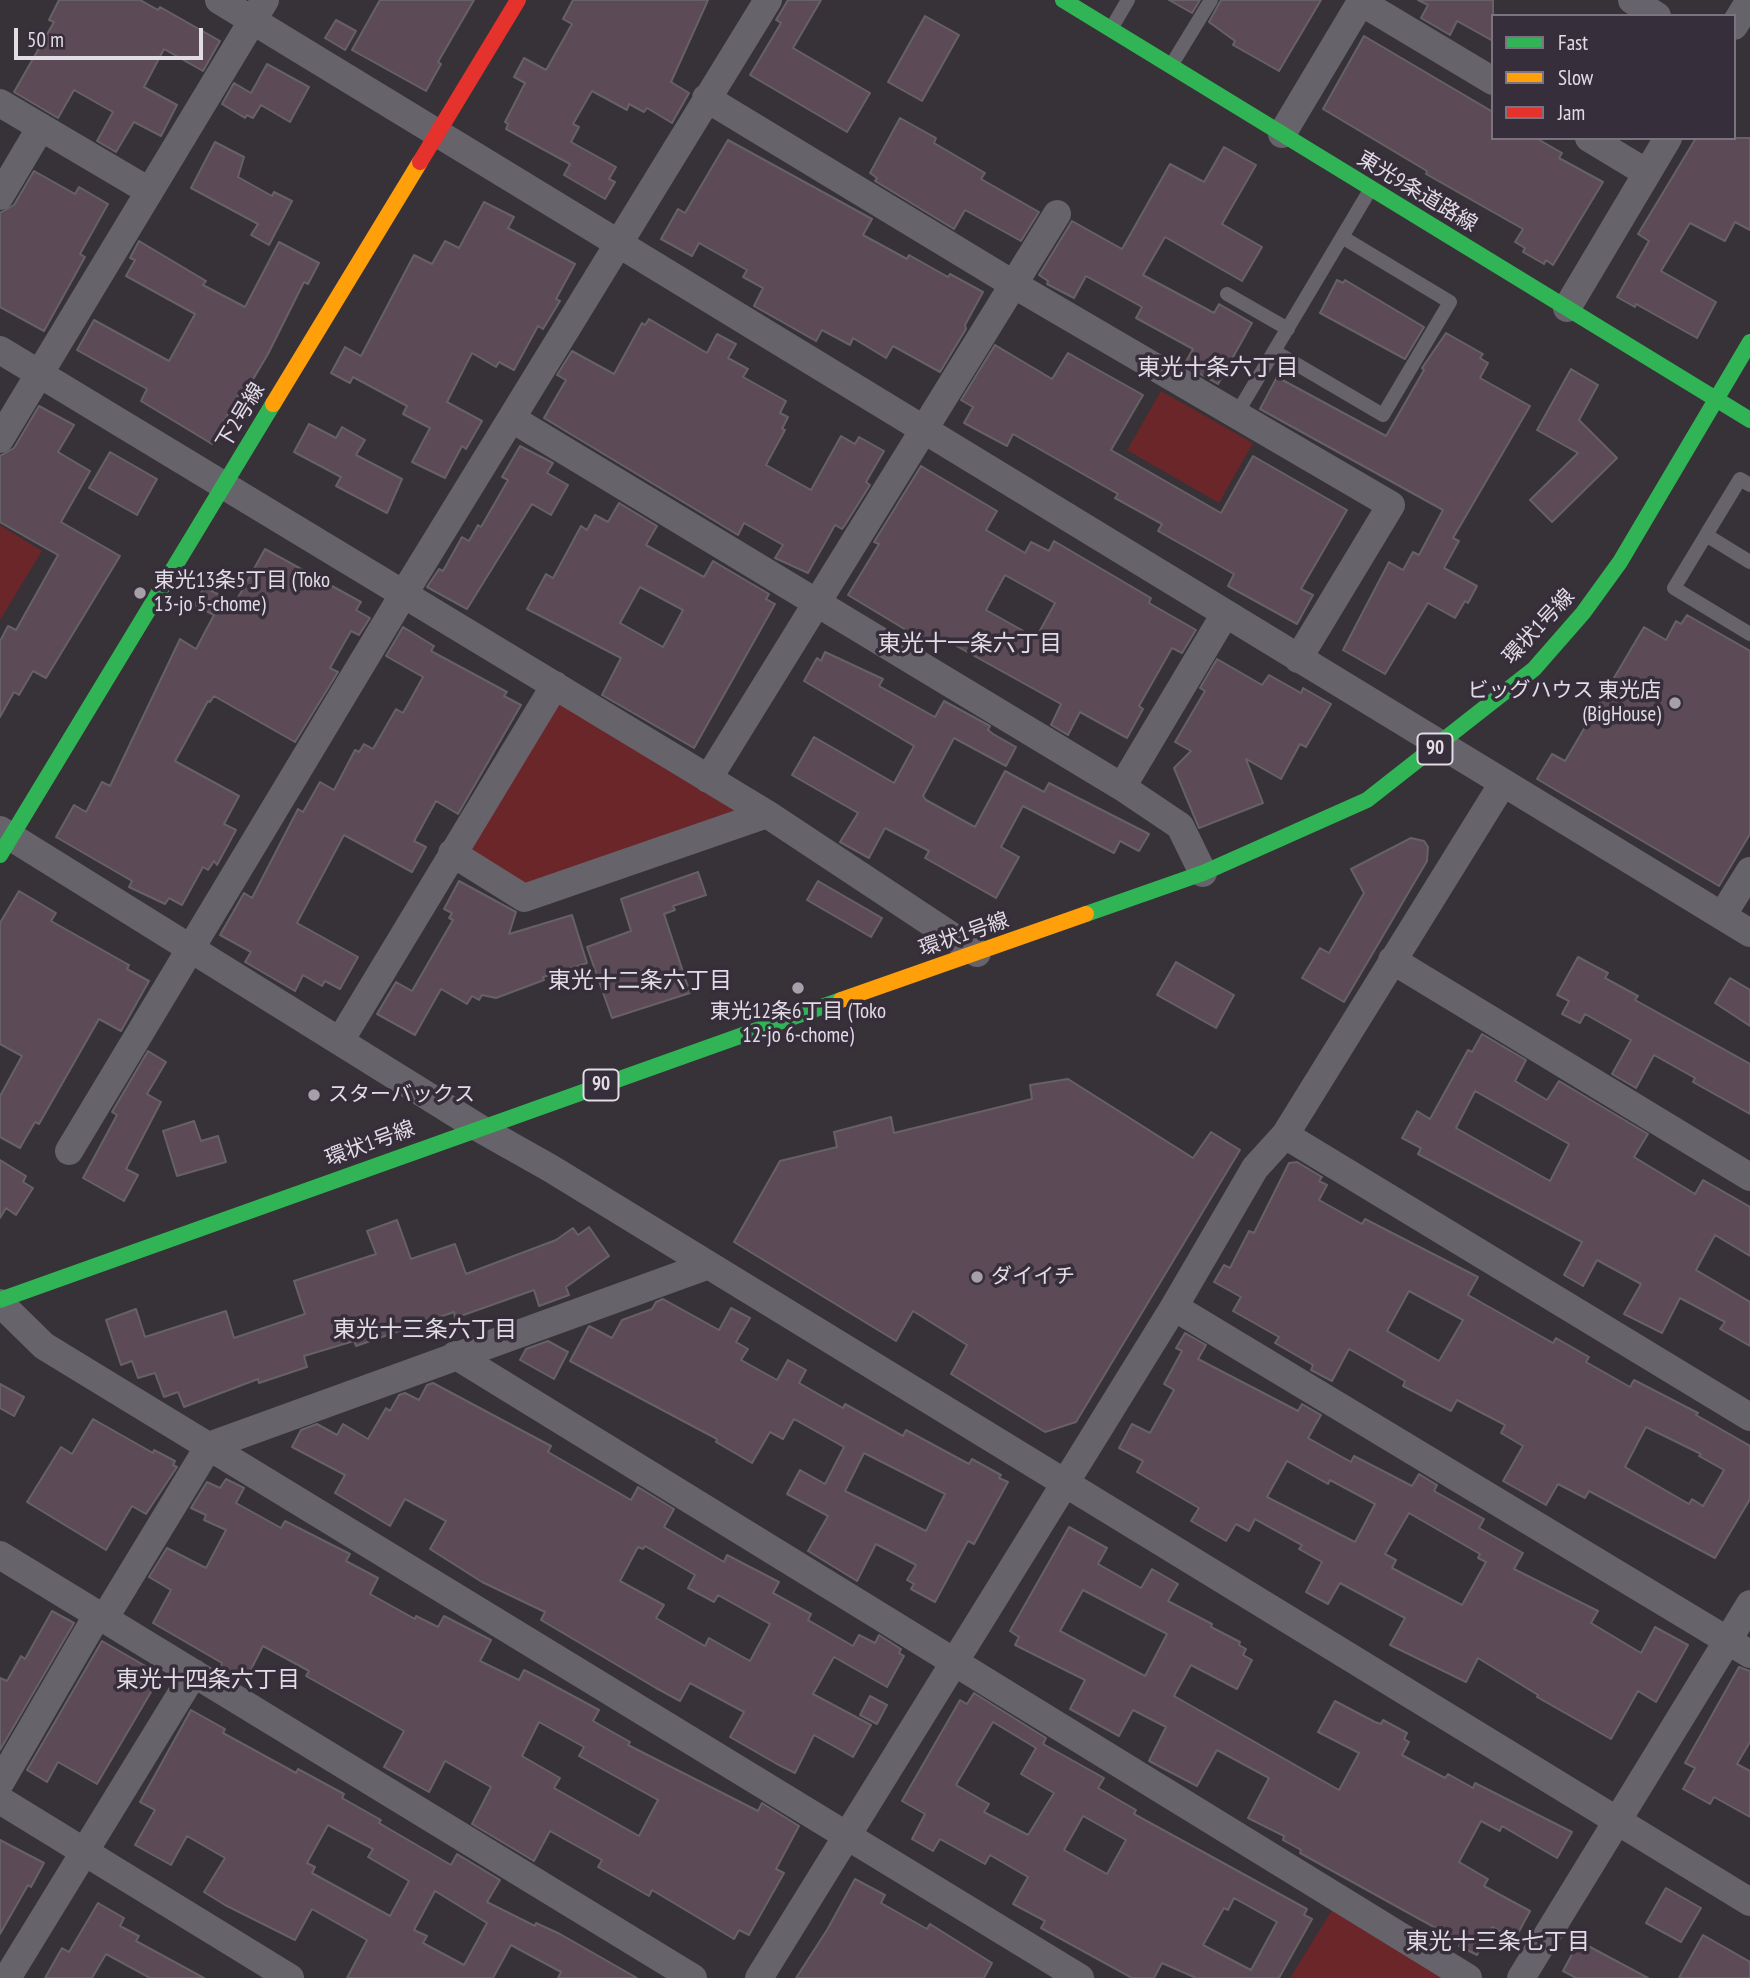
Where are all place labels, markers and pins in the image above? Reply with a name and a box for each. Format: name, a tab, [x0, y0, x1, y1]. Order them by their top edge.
place label: 東光13条5丁目 (Toko 13-jo 5-chome)	[154, 568, 330, 618]
marker: 東光13条5丁目 (Toko 13-jo 5-chome)	[132, 585, 148, 601]
place label: ビッグハウス 東光店 (BigHouse)	[1468, 678, 1661, 728]
marker: ビッグハウス 東光店 (BigHouse)	[1667, 695, 1683, 711]
marker: 東光12条6丁目 (Toko 12-jo 6-chome)	[790, 980, 806, 996]
place label: 東光12条6丁目 (Toko 12-jo 6-chome)	[710, 999, 886, 1049]
place label: スターバックス	[328, 1082, 475, 1108]
marker: スターバックス	[306, 1087, 322, 1103]
place label: ダイイチ	[991, 1264, 1075, 1290]
marker: ダイイチ	[969, 1269, 985, 1285]

